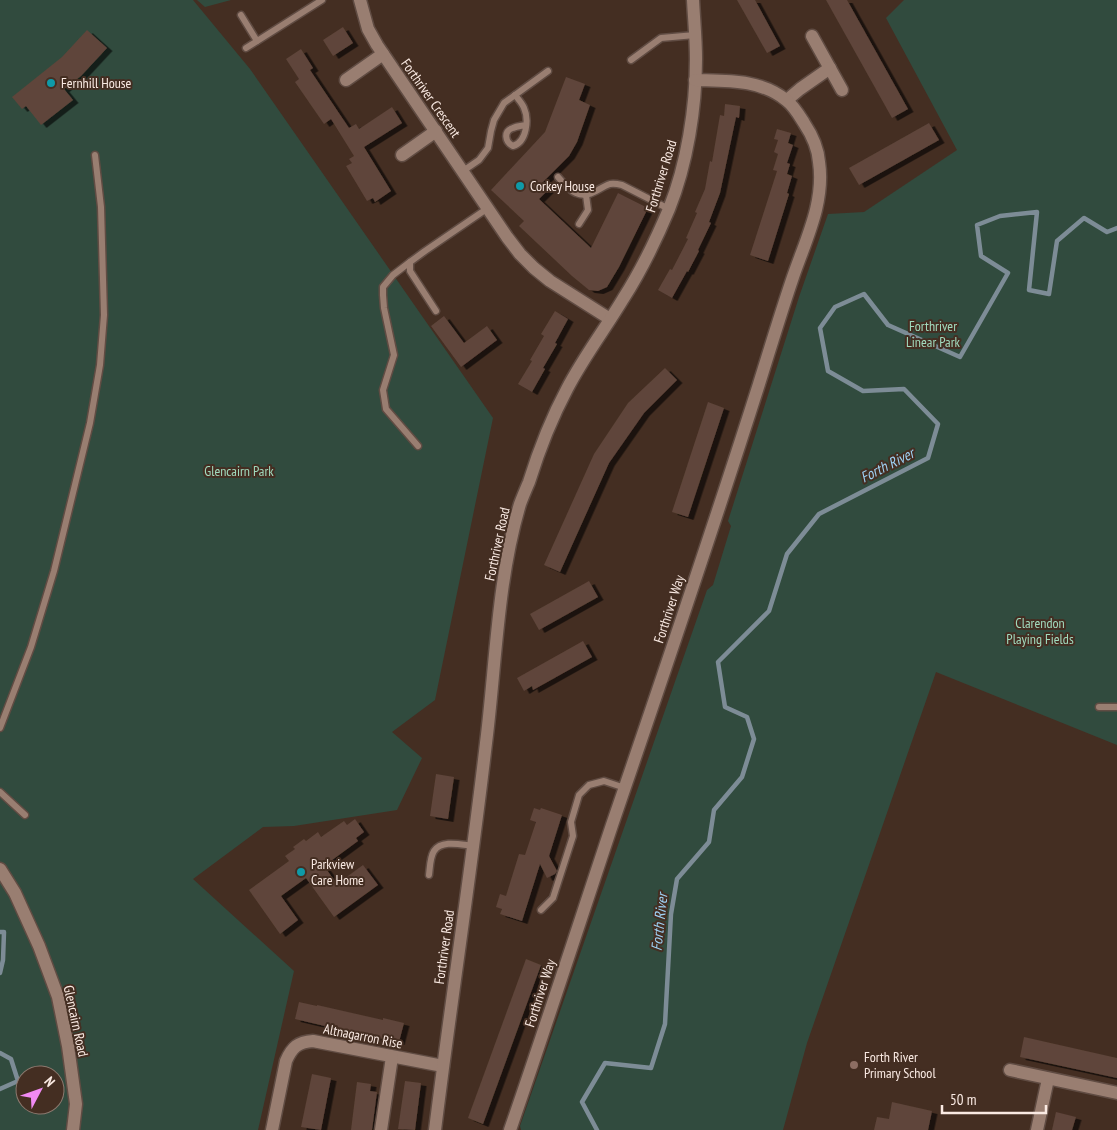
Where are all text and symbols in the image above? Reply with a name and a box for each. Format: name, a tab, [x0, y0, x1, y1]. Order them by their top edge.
street label: Forthriver Crescent	[397, 55, 465, 141]
place label: Fernhill House	[61, 74, 132, 92]
marker: Fernhill House	[45, 77, 57, 89]
street label: Forthriver Road	[641, 138, 681, 214]
place label: Corkey House	[530, 177, 595, 195]
marker: Corkey House	[514, 180, 526, 192]
park label: Forthriver Linear Park	[906, 317, 961, 351]
water label: Forth River	[857, 443, 919, 487]
park label: Glencairn Park	[204, 462, 274, 480]
street label: Forthriver Road	[480, 506, 514, 582]
street label: Forthriver Way	[650, 572, 689, 645]
park label: Clarendon Playing Fields	[1006, 614, 1074, 648]
place label: Parkview Care Home	[311, 855, 364, 889]
marker: Parkview Care Home	[295, 866, 307, 878]
water label: Forth River	[647, 890, 672, 952]
street label: Forthriver Road	[430, 909, 458, 985]
street label: Forthriver Way	[521, 956, 560, 1029]
street label: Glencairn Road	[60, 984, 92, 1058]
street label: Altnagarron Rise	[322, 1020, 404, 1053]
place label: Forth River Primary School	[864, 1048, 936, 1082]
marker: Forth River Primary School	[848, 1059, 860, 1071]
north arrow	[15, 1065, 65, 1115]
text: N	[41, 1073, 59, 1090]
scale bar	[942, 1082, 1046, 1114]
text: 50 m	[950, 1090, 976, 1109]

